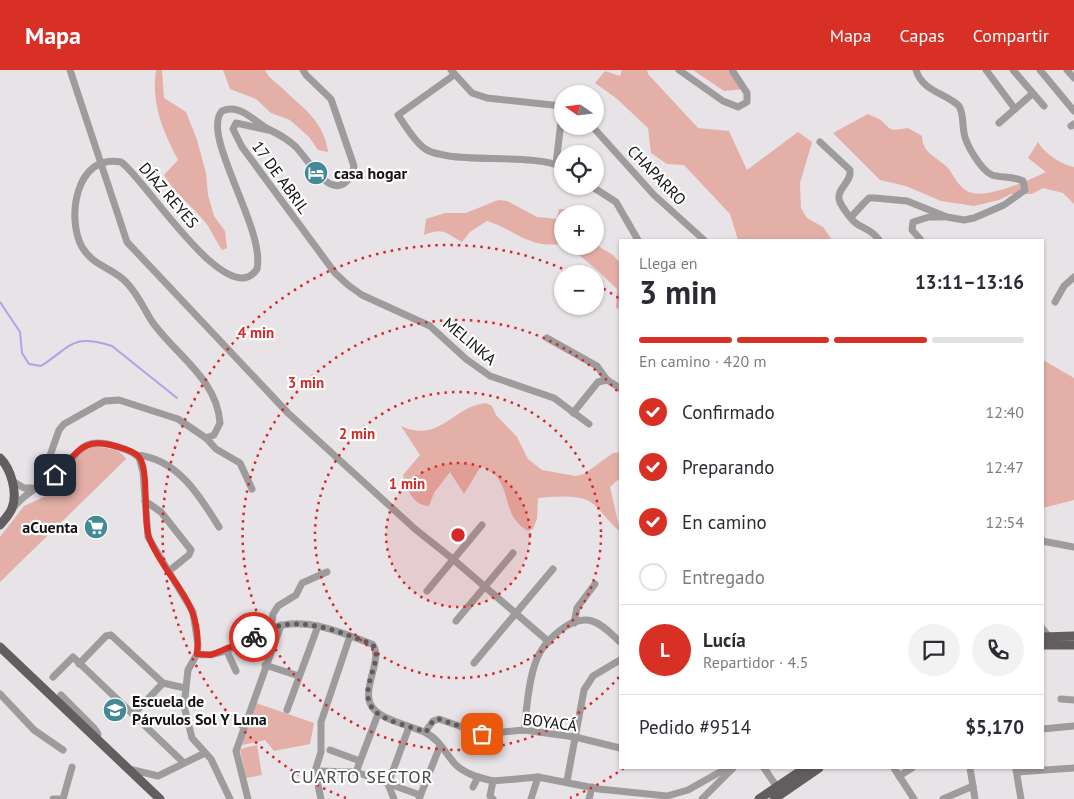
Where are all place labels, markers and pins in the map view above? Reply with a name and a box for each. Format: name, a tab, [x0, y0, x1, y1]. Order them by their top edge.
hotel icon: casa hogar	[303, 160, 329, 186]
place label: casa hogar	[334, 163, 407, 183]
pin	[34, 454, 76, 496]
supermarket icon: aCuenta	[83, 514, 109, 540]
place label: aCuenta	[22, 517, 78, 537]
centre of rings	[449, 526, 467, 544]
place label: Escuela de Párvulos Sol Y Luna	[132, 691, 267, 729]
school or university icon: Escuela de Párvulos Sol Y Luna	[102, 697, 128, 723]
pin	[461, 713, 503, 755]

